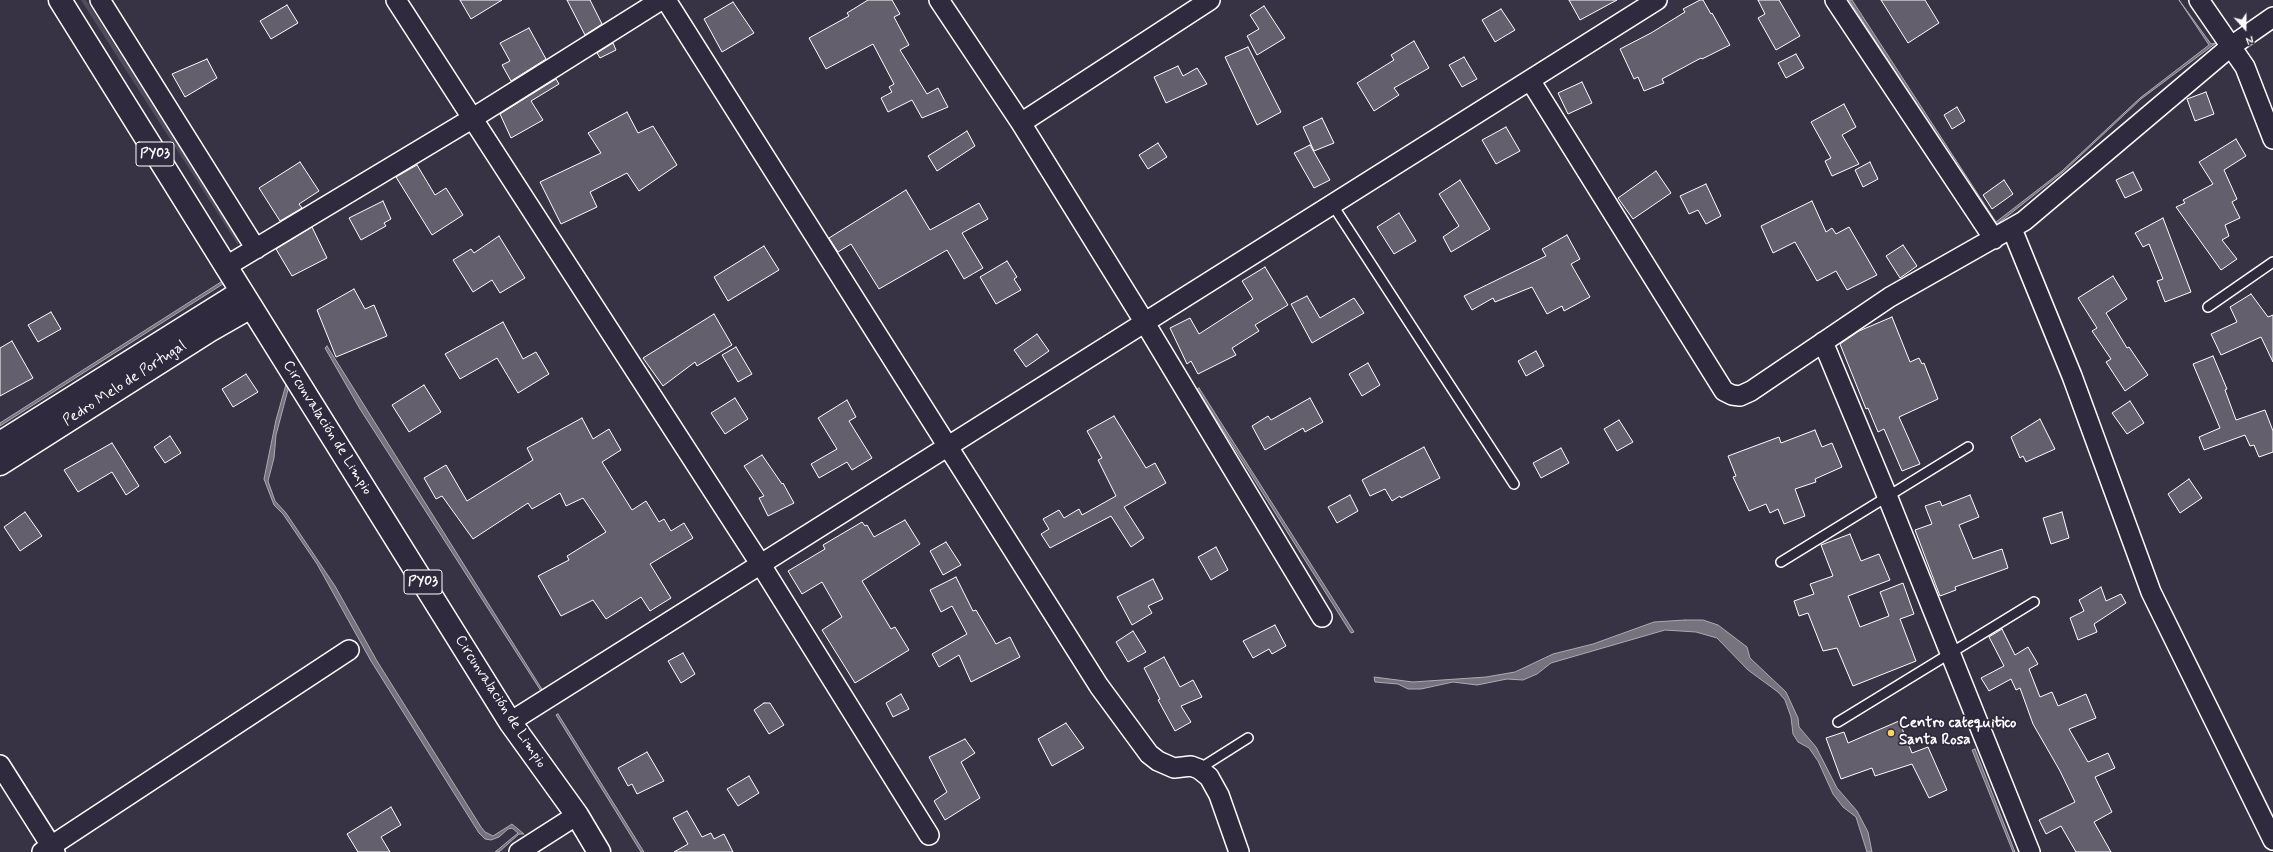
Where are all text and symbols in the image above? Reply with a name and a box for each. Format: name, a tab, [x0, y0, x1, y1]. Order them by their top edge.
north arrow	[2225, 8, 2265, 48]
text: N	[2243, 31, 2255, 47]
road number: PY03	[136, 142, 174, 166]
street label: Pedro Melo de Portugal	[60, 337, 190, 431]
street label: Circunvalación de Limpio	[278, 358, 376, 498]
road number: PY03	[404, 570, 442, 594]
street label: Circunvalación de Limpio	[450, 632, 550, 772]
place label: Centro catequitico Santa Rosa	[1899, 715, 2016, 750]
marker: Centro catequitico Santa Rosa	[1886, 728, 1896, 738]

